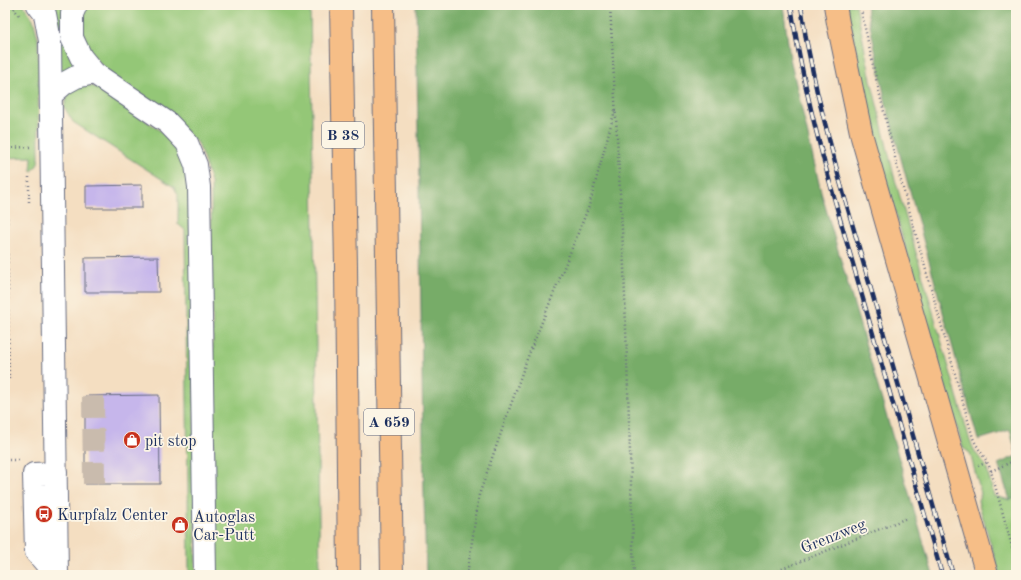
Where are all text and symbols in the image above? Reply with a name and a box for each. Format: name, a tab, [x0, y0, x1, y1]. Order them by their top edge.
road number: B 38	[322, 122, 364, 148]
road number: A 659	[364, 409, 414, 435]
shop icon: pit stop	[122, 430, 142, 450]
place label: pit stop	[145, 434, 196, 450]
bus stop icon: Kurpfalz Center	[34, 504, 54, 524]
place label: Kurpfalz Center	[57, 508, 168, 524]
place label: Autoglas Car-Putt	[193, 510, 255, 544]
shop icon: Autoglas Car-Putt	[170, 515, 190, 535]
street label: Grenzweg	[799, 516, 869, 557]

